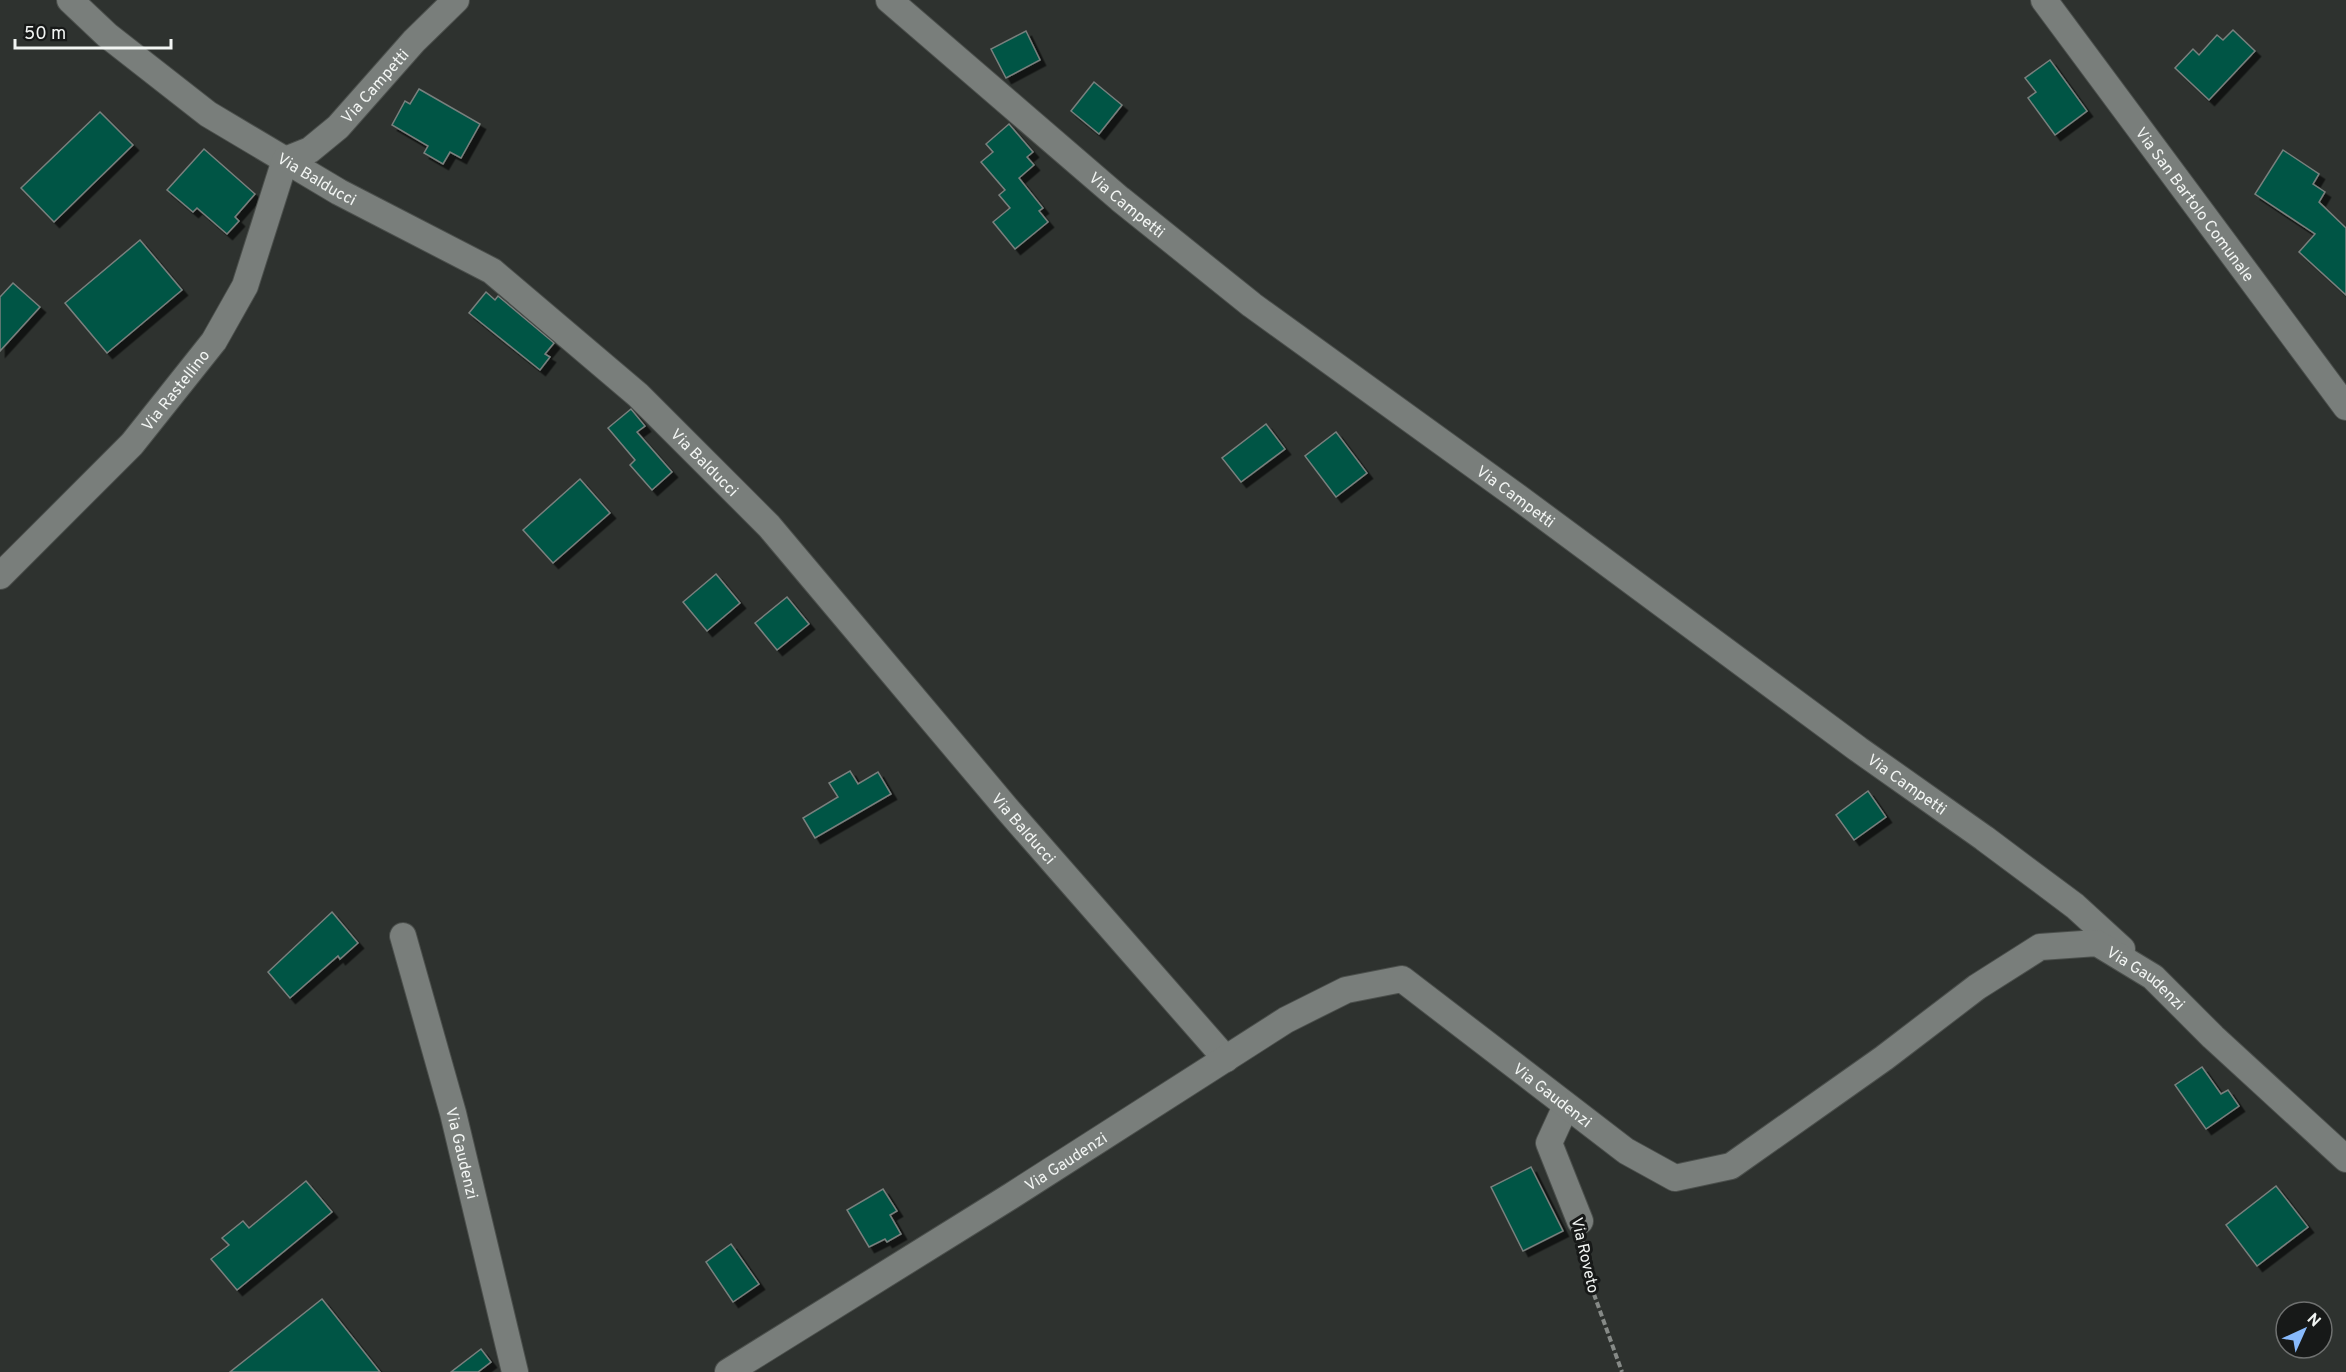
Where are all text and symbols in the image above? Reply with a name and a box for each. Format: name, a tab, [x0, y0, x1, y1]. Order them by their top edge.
scale bar	[15, 12, 171, 50]
text: 50 m	[24, 23, 66, 46]
street label: Via Campetti	[338, 46, 414, 128]
street label: Via San Bartolo Comunale	[2130, 124, 2258, 286]
street label: Via Balducci	[273, 149, 359, 211]
street label: Via Campetti	[1084, 169, 1168, 243]
street label: Via Rastellino	[138, 346, 215, 436]
street label: Via Balducci	[665, 425, 742, 502]
street label: Via Campetti	[1471, 462, 1558, 533]
street label: Via Campetti	[1863, 751, 1950, 821]
street label: Via Balducci	[986, 790, 1059, 869]
street label: Via Gaudenzi	[2102, 943, 2188, 1015]
street label: Via Gaudenzi	[1508, 1060, 1595, 1133]
street label: Via Gaudenzi	[440, 1105, 481, 1201]
street label: Via Gaudenzi	[1022, 1129, 1112, 1197]
street label: Via Roveto	[1566, 1216, 1602, 1295]
north arrow	[2274, 1300, 2334, 1360]
text: N	[2302, 1310, 2324, 1332]

